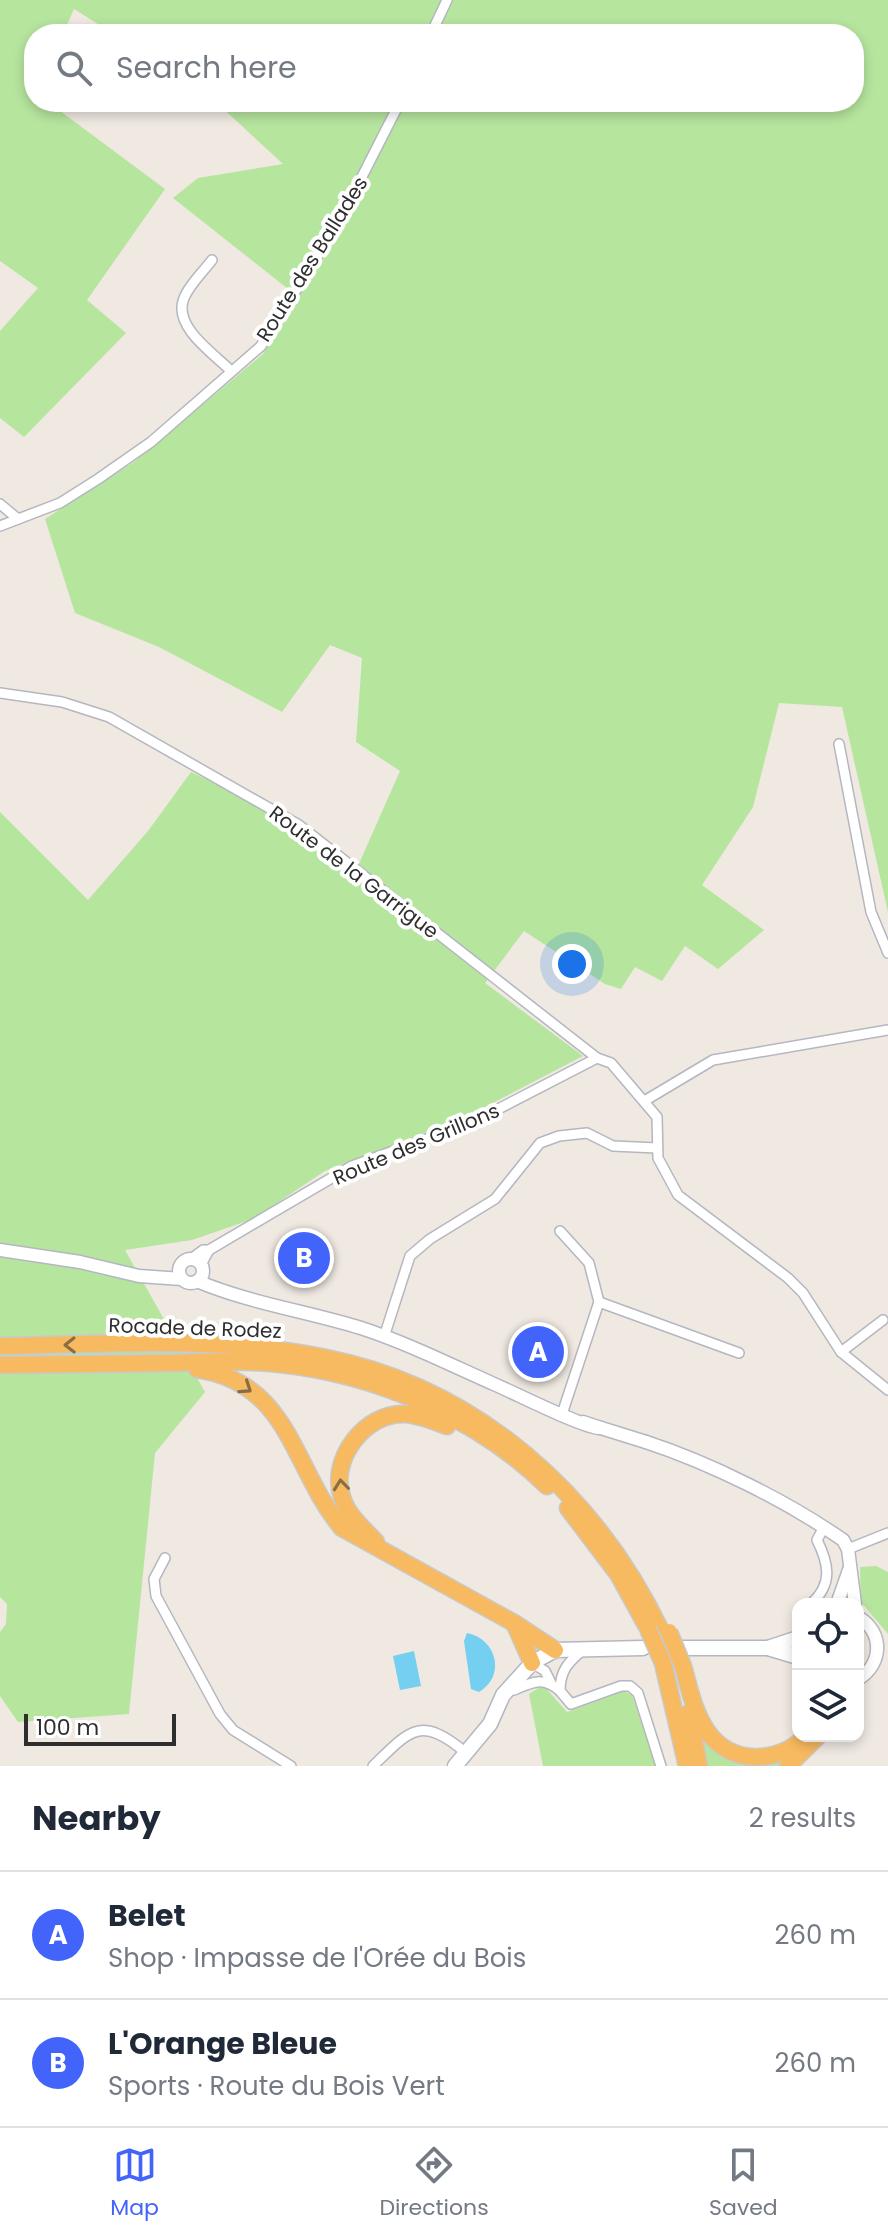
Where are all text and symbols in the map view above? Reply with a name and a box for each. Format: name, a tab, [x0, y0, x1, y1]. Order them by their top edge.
search box	[24, 24, 864, 112]
icon: search	[52, 46, 96, 90]
text: Search here	[116, 46, 297, 89]
street label: Route des Ballades	[250, 171, 374, 347]
street label: Route de la Garrigue	[264, 799, 444, 945]
your location	[552, 944, 592, 984]
street label: Route des Grillons	[328, 1096, 504, 1192]
pin: B	[278, 1228, 330, 1288]
street label: Rocade de Rodez	[108, 1311, 282, 1345]
pin: A	[512, 1322, 564, 1382]
one-way arrow	[63, 1336, 76, 1354]
one-way arrow	[238, 1378, 252, 1393]
one-way arrow	[333, 1479, 350, 1492]
map controls	[792, 1598, 864, 1742]
button: locate	[792, 1598, 864, 1670]
button: layers	[792, 1670, 864, 1742]
scale bar	[24, 1710, 176, 1746]
text: 100 m	[36, 1712, 99, 1743]
text: Nearby	[32, 1794, 161, 1842]
text: 2 results	[749, 1800, 856, 1836]
text: Belet	[108, 1894, 186, 1937]
text: A	[48, 1917, 68, 1953]
text: 260 m	[774, 1917, 856, 1953]
text: Shop · Impasse de l'Orée du Bois	[108, 1940, 526, 1976]
text: L'Orange Bleue	[108, 2022, 337, 2065]
text: B	[49, 2045, 67, 2081]
text: 260 m	[774, 2045, 856, 2081]
text: Sports · Route du Bois Vert	[108, 2068, 445, 2104]
tab: Map	[110, 2143, 159, 2224]
tab: Directions	[379, 2143, 489, 2224]
tab: Saved	[709, 2143, 778, 2224]

